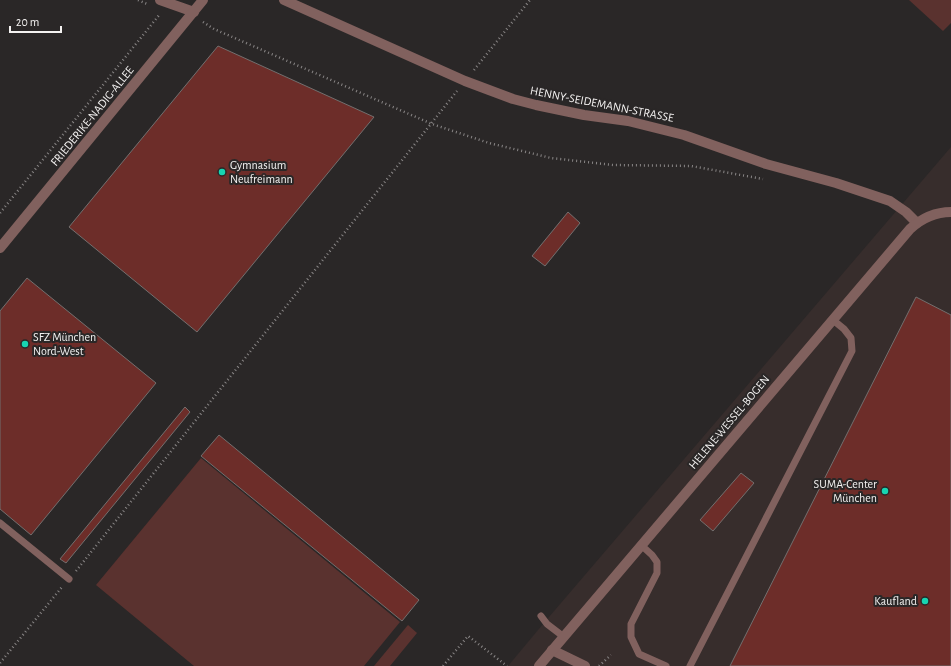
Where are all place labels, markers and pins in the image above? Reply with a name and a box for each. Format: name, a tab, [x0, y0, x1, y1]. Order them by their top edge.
place label: Gymnasium Neufreimann	[230, 159, 293, 185]
marker: Gymnasium Neufreimann	[217, 167, 227, 177]
place label: SFZ München Nord-West	[33, 331, 96, 357]
marker: SFZ München Nord-West	[20, 339, 30, 349]
place label: SUMA-Center München	[814, 478, 877, 504]
marker: SUMA-Center München	[880, 486, 890, 496]
place label: Kaufland	[874, 595, 917, 607]
marker: Kaufland	[920, 596, 930, 606]

